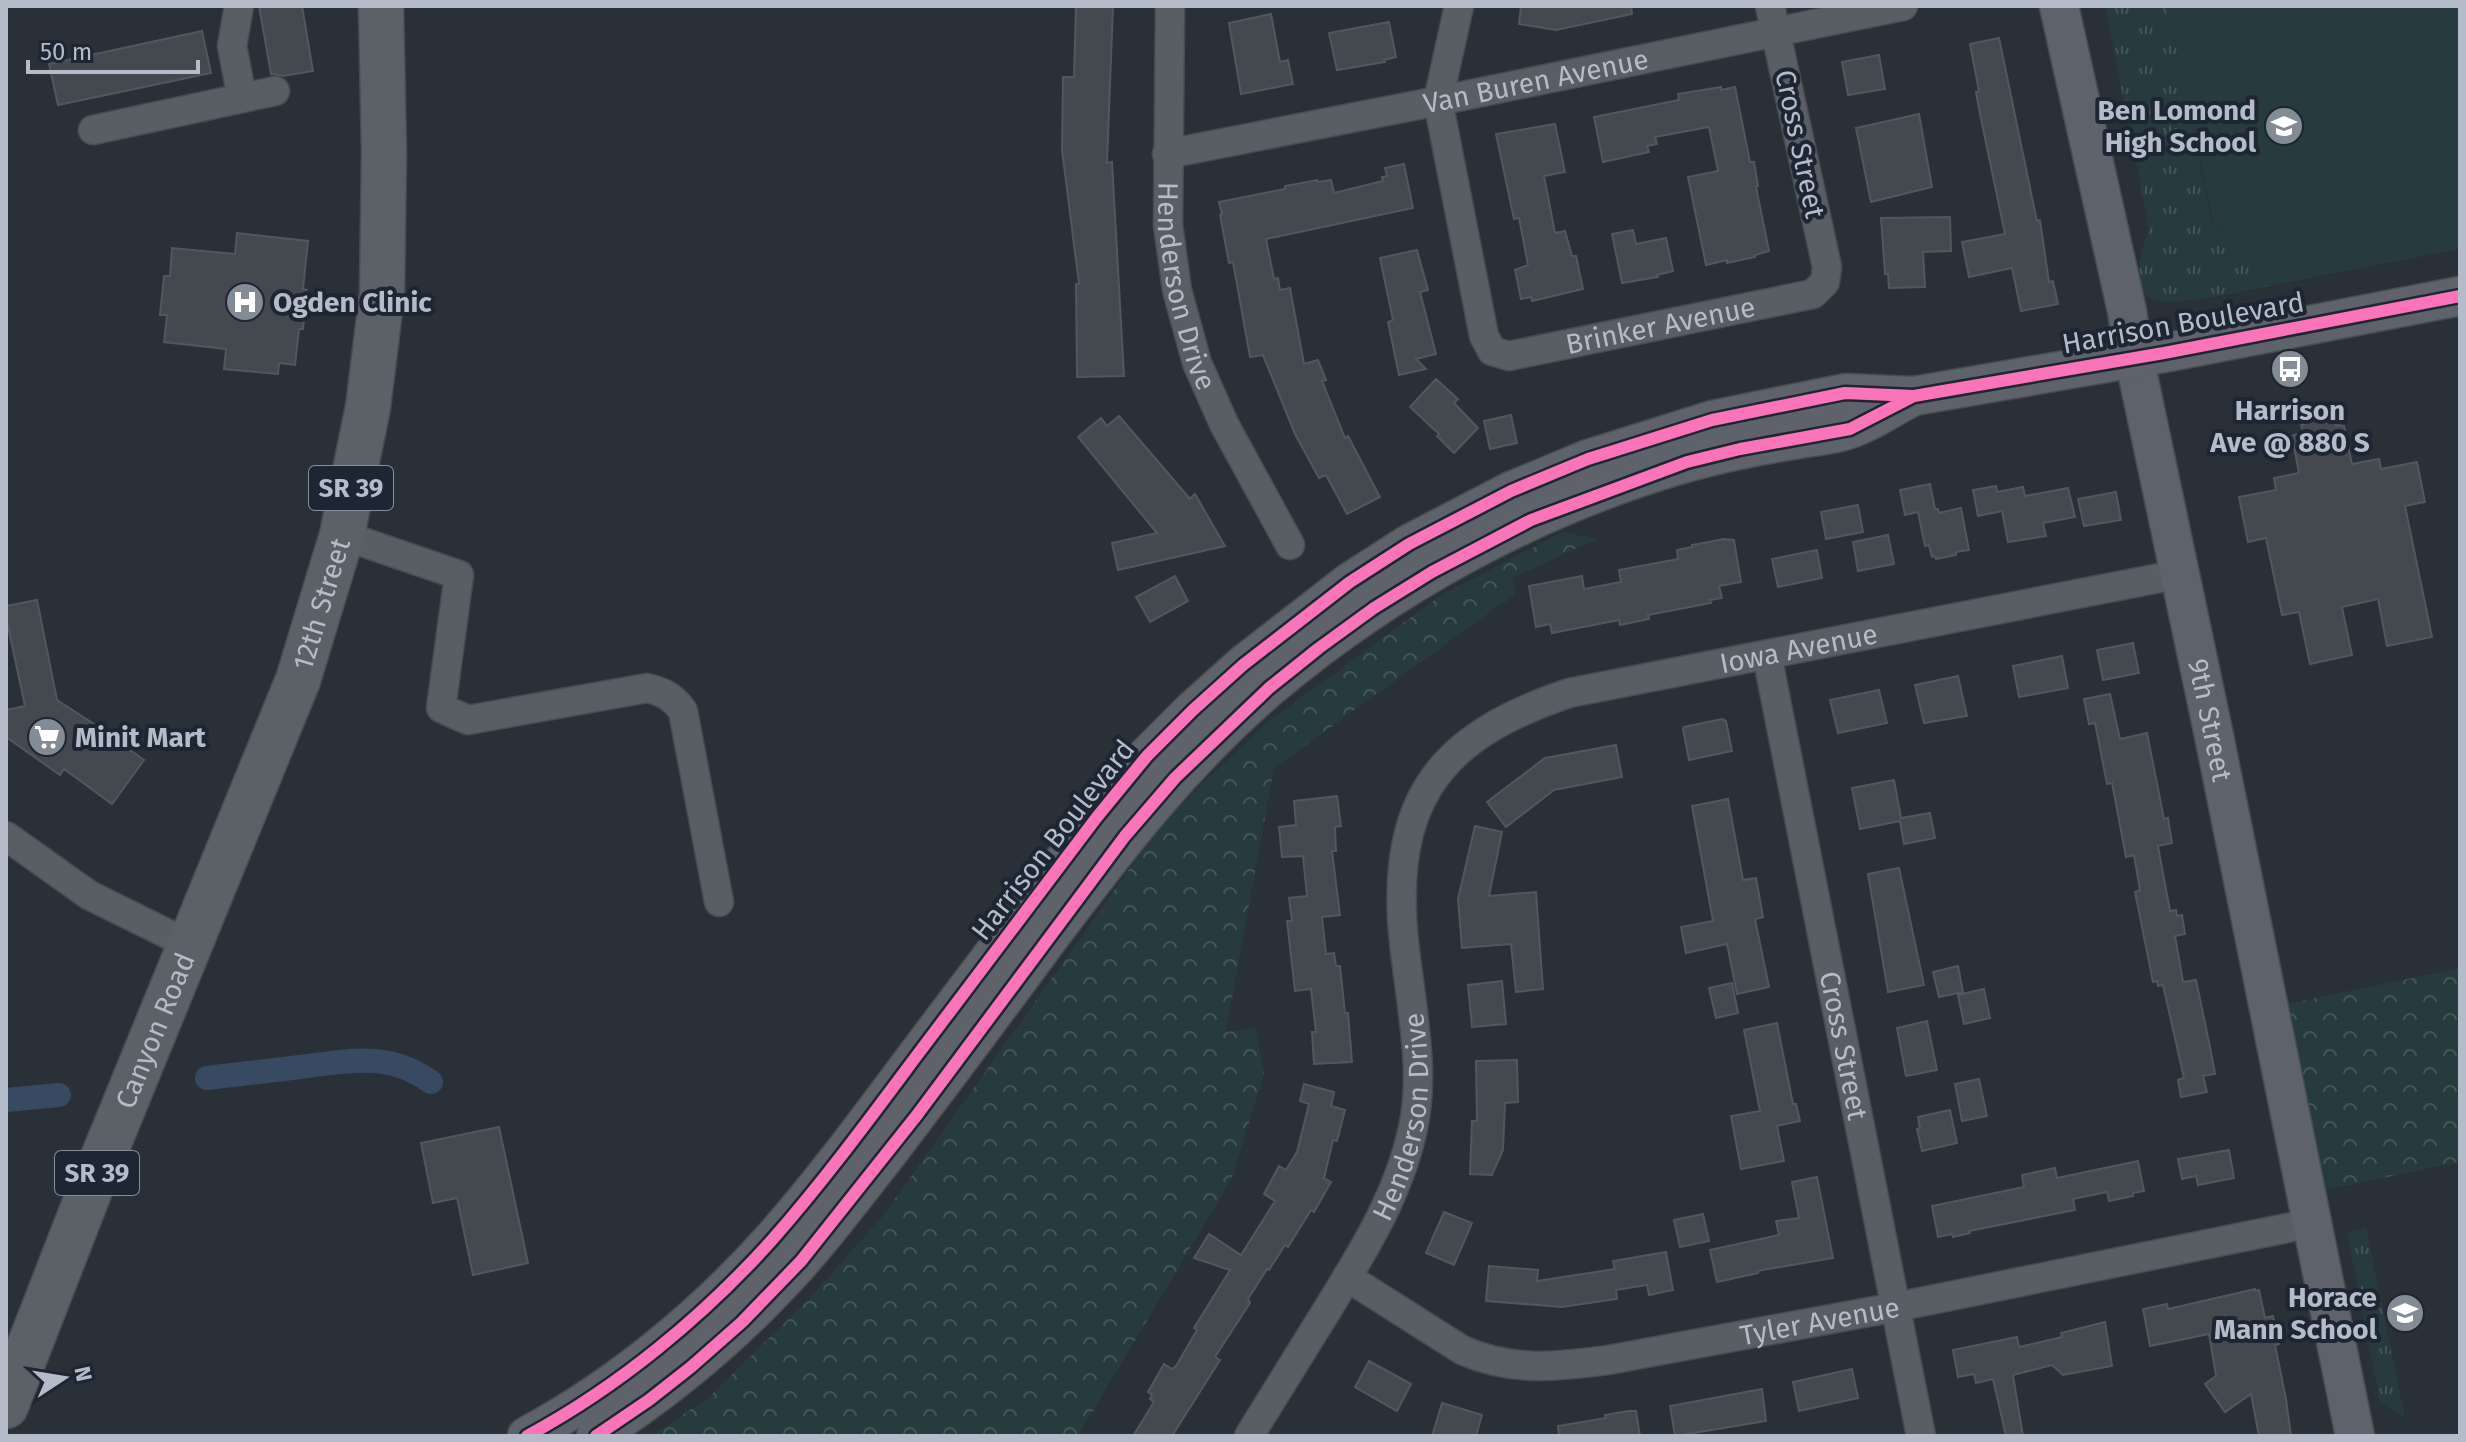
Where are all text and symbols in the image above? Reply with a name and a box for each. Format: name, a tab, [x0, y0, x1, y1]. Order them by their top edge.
scale bar	[28, 24, 198, 74]
text: 50 m	[40, 38, 92, 66]
street label: Van Buren Avenue	[1421, 42, 1651, 120]
street label: Cross Street	[1768, 67, 1832, 222]
place label: Ben Lomond High School	[2097, 94, 2257, 159]
school or university icon: Ben Lomond High School	[2263, 105, 2305, 147]
street label: Henderson Drive	[1151, 182, 1223, 395]
hospital icon: Ogden Clinic	[224, 281, 266, 323]
street label: Harrison Boulevard	[2059, 285, 2307, 361]
place label: Ogden Clinic	[273, 286, 432, 319]
street label: Brinker Avenue	[1563, 290, 1758, 361]
bus stop icon: Harrison Ave @ 880 S	[2269, 348, 2311, 390]
place label: Harrison Ave @ 880 S	[2209, 394, 2370, 459]
road number: SR 39	[309, 466, 393, 510]
street label: 12th Street	[286, 533, 357, 674]
street label: Iowa Avenue	[1717, 617, 1880, 680]
street label: 9th Street	[2182, 656, 2239, 785]
supermarket icon: Minit Mart	[26, 716, 68, 758]
place label: Minit Mart	[75, 721, 207, 754]
street label: Harrison Boulevard	[965, 733, 1141, 947]
street label: Canyon Road	[108, 948, 201, 1113]
street label: Cross Street	[1813, 968, 1875, 1124]
street label: Henderson Drive	[1365, 1011, 1435, 1226]
road number: SR 39	[55, 1151, 139, 1195]
place label: Horace Mann School	[2214, 1281, 2378, 1346]
street label: Tyler Avenue	[1737, 1290, 1902, 1352]
school or university icon: Horace Mann School	[2384, 1292, 2426, 1334]
north arrow	[24, 1338, 104, 1418]
text: N	[68, 1364, 98, 1384]

